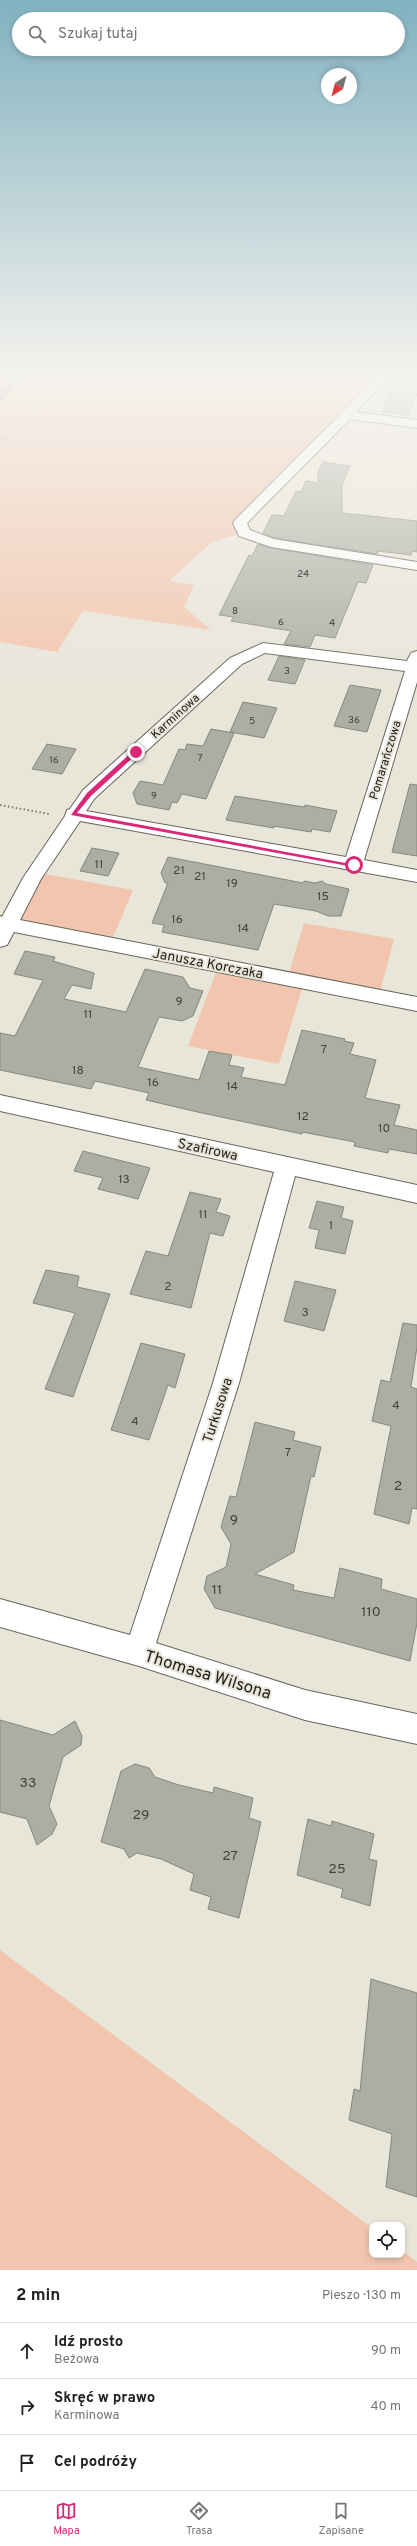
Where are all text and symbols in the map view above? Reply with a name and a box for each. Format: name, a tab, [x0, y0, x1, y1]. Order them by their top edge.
search box	[12, 12, 405, 56]
icon: search	[26, 23, 48, 45]
text: Szukaj tutaj	[58, 25, 138, 44]
north arrow	[321, 68, 357, 104]
house number: 24	[297, 568, 309, 581]
house number: 8	[232, 605, 238, 618]
house number: 6	[278, 616, 284, 629]
house number: 4	[329, 617, 335, 630]
house number: 3	[284, 665, 290, 678]
street label: Karminowa	[148, 691, 203, 743]
house number: 36	[348, 714, 360, 727]
house number: 5	[249, 715, 255, 728]
street label: Pomarańczowa	[366, 719, 406, 802]
route end	[127, 743, 145, 761]
house number: 7	[197, 752, 203, 765]
house number: 16	[49, 754, 59, 767]
house number: 9	[151, 790, 157, 803]
route start	[345, 856, 363, 874]
house number: 11	[95, 857, 103, 873]
house number: 21	[173, 863, 185, 879]
house number: 21	[194, 869, 206, 885]
house number: 19	[226, 876, 238, 892]
house number: 15	[317, 889, 329, 905]
house number: 16	[171, 912, 183, 928]
house number: 14	[237, 921, 249, 937]
street label: Janusza Korczaka	[151, 945, 265, 984]
house number: 9	[175, 994, 183, 1010]
house number: 11	[84, 1007, 92, 1023]
house number: 7	[321, 1042, 327, 1058]
house number: 18	[72, 1063, 84, 1079]
house number: 16	[147, 1075, 159, 1091]
house number: 14	[226, 1079, 238, 1095]
house number: 12	[297, 1109, 309, 1125]
house number: 10	[378, 1121, 390, 1137]
street label: Szafirowa	[176, 1136, 239, 1165]
house number: 13	[118, 1172, 130, 1188]
house number: 11	[199, 1207, 207, 1223]
house number: 1	[329, 1218, 333, 1234]
house number: 2	[164, 1279, 172, 1295]
house number: 3	[301, 1305, 309, 1321]
street label: Turkusowa	[200, 1376, 237, 1445]
house number: 4	[392, 1398, 400, 1414]
house number: 4	[131, 1414, 139, 1430]
house number: 7	[285, 1445, 291, 1461]
house number: 2	[394, 1478, 402, 1495]
house number: 9	[230, 1512, 238, 1529]
house number: 11	[212, 1582, 222, 1599]
house number: 110	[361, 1604, 381, 1621]
street label: Thomasa Wilsona	[141, 1646, 274, 1706]
house number: 33	[20, 1775, 36, 1792]
house number: 29	[133, 1807, 149, 1824]
house number: 27	[222, 1848, 238, 1865]
house number: 25	[328, 1861, 346, 1878]
map controls	[369, 2222, 405, 2258]
button: locate	[369, 2222, 405, 2258]
text: 2 min	[16, 2285, 60, 2307]
text: Pieszo · 130 m	[322, 2288, 401, 2304]
text: Idź prosto	[54, 2333, 123, 2352]
icon: ahead	[16, 2340, 38, 2362]
text: 90 m	[371, 2343, 401, 2359]
text: Beżowa	[54, 2352, 99, 2368]
text: Skręć w prawo	[54, 2389, 155, 2408]
icon: right	[16, 2396, 38, 2418]
text: 40 m	[371, 2399, 401, 2415]
text: Karminowa	[54, 2408, 119, 2424]
icon: arrive	[16, 2452, 38, 2474]
text: Cel podróży	[54, 2453, 137, 2472]
tab: Mapa	[53, 2500, 80, 2538]
tab: Trasa	[186, 2500, 212, 2538]
tab: Zapisane	[318, 2500, 364, 2538]

